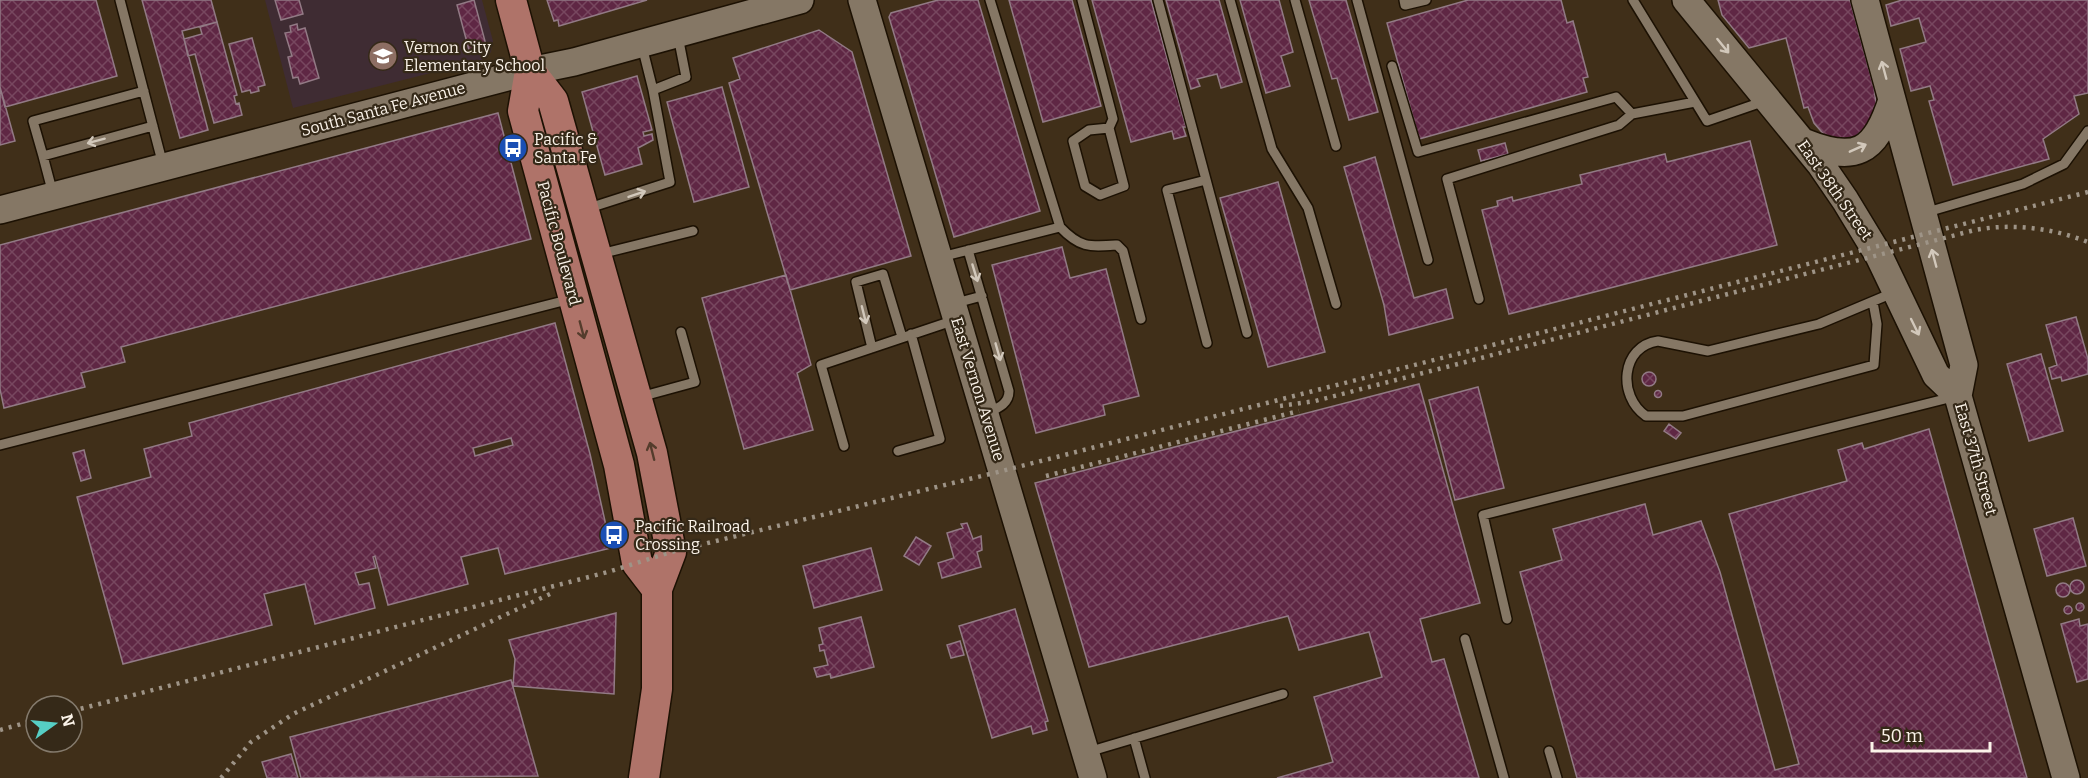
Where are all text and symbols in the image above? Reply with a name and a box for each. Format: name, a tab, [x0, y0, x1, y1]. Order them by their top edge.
one-way arrow	[1716, 37, 1729, 53]
place label: Vernon City Elementary School	[404, 38, 545, 75]
school or university icon: Vernon City Elementary School	[367, 40, 399, 72]
one-way arrow	[1878, 61, 1889, 80]
street label: South Santa Fe Avenue	[299, 78, 467, 140]
place label: Pacific & Santa Fe	[534, 130, 598, 167]
bus stop icon: Pacific & Santa Fe	[497, 132, 529, 164]
one-way arrow	[87, 136, 106, 147]
street label: East 38th Street	[1793, 136, 1877, 244]
one-way arrow	[1849, 142, 1867, 154]
street label: Pacific Boulevard	[533, 179, 585, 308]
one-way arrow	[627, 188, 646, 199]
one-way arrow	[1928, 249, 1940, 268]
one-way arrow	[970, 263, 981, 282]
one-way arrow	[859, 305, 870, 324]
street label: East Vernon Avenue	[947, 315, 1009, 463]
one-way arrow	[1909, 318, 1921, 336]
one-way arrow	[577, 321, 589, 340]
one-way arrow	[993, 342, 1004, 361]
street label: East 37th Street	[1951, 401, 2001, 518]
one-way arrow	[645, 442, 657, 461]
place label: Pacific Railroad Crossing	[635, 517, 751, 554]
bus stop icon: Pacific Railroad Crossing	[598, 519, 630, 551]
north arrow	[24, 694, 84, 754]
text: N	[57, 712, 79, 729]
scale bar	[1872, 715, 1990, 753]
text: 50 m	[1881, 725, 1923, 747]

